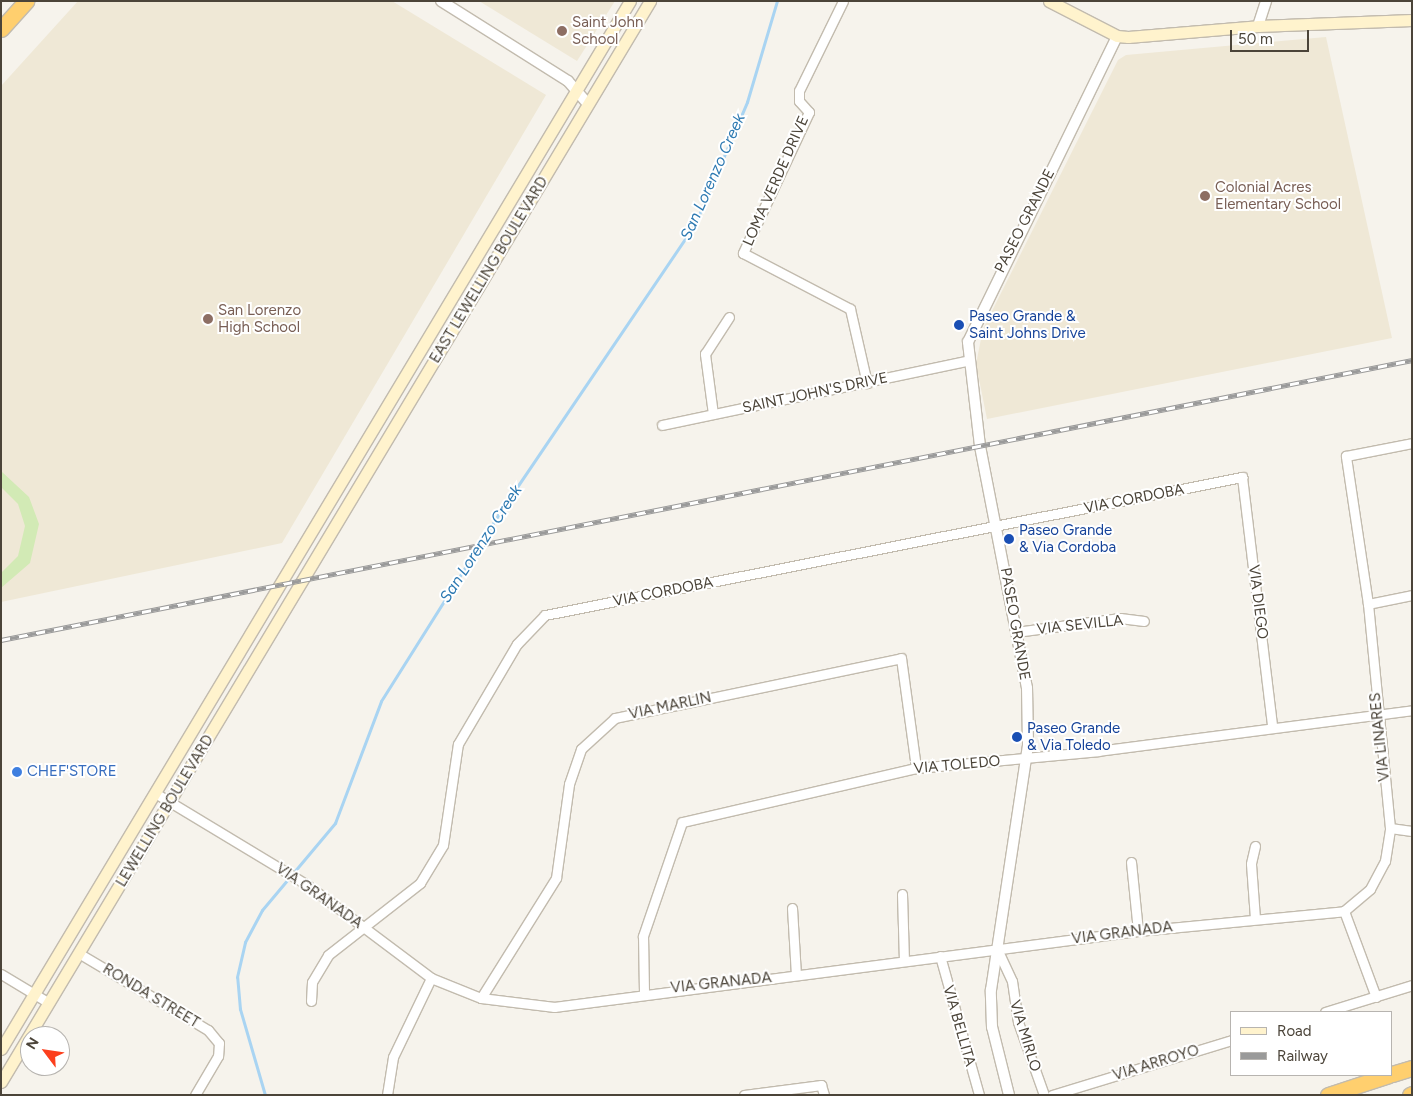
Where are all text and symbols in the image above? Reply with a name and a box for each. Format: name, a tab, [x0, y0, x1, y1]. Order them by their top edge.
place label: Saint John School	[572, 13, 643, 48]
scale bar	[1233, 20, 1312, 52]
marker: Saint John School	[556, 25, 568, 37]
text: 50 m	[1238, 30, 1273, 48]
water label: San Lorenzo Creek	[677, 111, 749, 243]
street label: LOMA VERDE DRIVE	[739, 113, 813, 249]
street label: PASEO GRANDE	[991, 166, 1059, 276]
street label: EAST LEWELLING BOULEVARD	[426, 174, 552, 366]
place label: Colonial Acres Elementary School	[1215, 178, 1341, 213]
marker: Colonial Acres Elementary School	[1199, 190, 1211, 202]
place label: San Lorenzo High School	[218, 301, 301, 336]
place label: Paseo Grande & Saint Johns Drive	[969, 307, 1086, 342]
marker: San Lorenzo High School	[202, 313, 214, 325]
marker: Paseo Grande & Saint Johns Drive	[953, 319, 965, 331]
street label: SAINT JOHN'S DRIVE	[741, 369, 889, 417]
street label: VIA CORDOBA	[1082, 480, 1186, 518]
water label: San Lorenzo Creek	[436, 482, 526, 606]
place label: Paseo Grande & Via Cordoba	[1019, 521, 1116, 556]
marker: Paseo Grande & Via Cordoba	[1003, 533, 1015, 545]
street label: VIA DIEGO	[1245, 564, 1271, 640]
street label: PASEO GRANDE	[996, 566, 1034, 682]
street label: VIA CORDOBA	[611, 573, 715, 611]
street label: VIA SEVILLA	[1036, 612, 1124, 638]
street label: VIA MARLIN	[627, 688, 713, 724]
street label: VIA LINARES	[1366, 692, 1394, 782]
place label: Paseo Grande & Via Toledo	[1027, 719, 1120, 754]
marker: Paseo Grande & Via Toledo	[1011, 731, 1023, 743]
street label: LEWELLING BOULEVARD	[112, 732, 218, 890]
street label: VIA TOLEDO	[913, 752, 1001, 778]
place label: CHEF'STORE	[27, 763, 117, 781]
marker: CHEF'STORE	[11, 766, 23, 778]
street label: VIA GRANADA	[272, 860, 366, 932]
street label: VIA GRANADA	[1071, 918, 1173, 948]
street label: RONDA STREET	[99, 960, 203, 1032]
street label: VIA GRANADA	[670, 969, 772, 997]
street label: VIA BELLITA	[939, 983, 979, 1069]
street label: VIA MIRLO	[1006, 998, 1044, 1074]
legend	[1230, 1011, 1393, 1076]
text: Road	[1277, 1022, 1312, 1040]
north arrow	[20, 1026, 70, 1076]
text: N	[22, 1035, 43, 1053]
street label: VIA ARROYO	[1111, 1041, 1201, 1085]
text: Railway	[1277, 1047, 1328, 1065]

